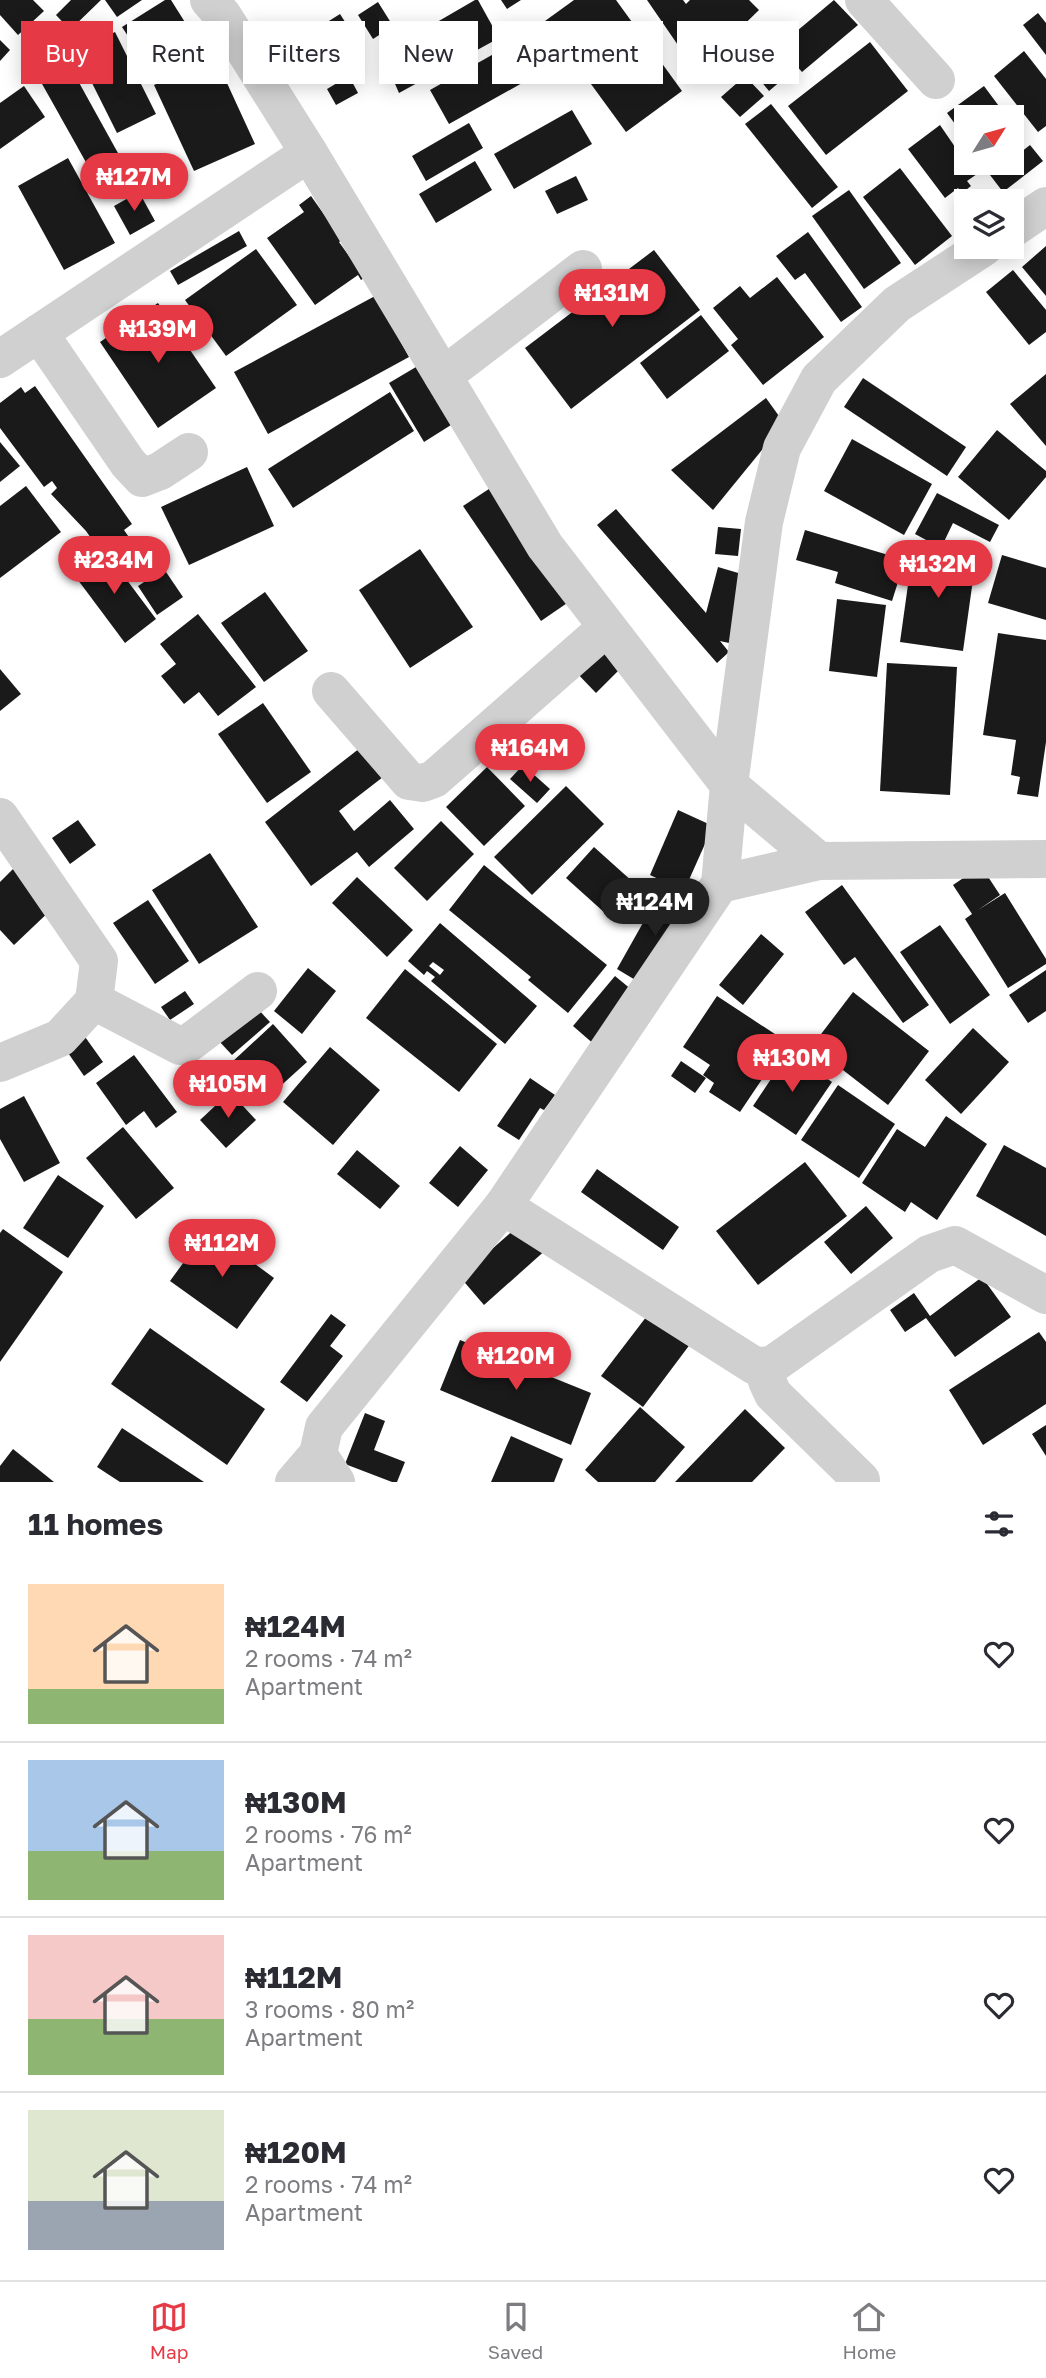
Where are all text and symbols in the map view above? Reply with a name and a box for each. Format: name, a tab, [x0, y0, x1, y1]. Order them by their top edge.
chip: Buy	[21, 21, 113, 84]
chip: Rent	[127, 21, 229, 84]
chip: Filters	[243, 21, 365, 84]
chip: New	[379, 21, 478, 84]
chip: Apartment	[492, 21, 663, 84]
chip: House	[677, 21, 799, 84]
north arrow	[954, 105, 1024, 175]
map controls	[954, 105, 1024, 259]
pin: ₦127M	[85, 154, 183, 213]
text: ₦127M	[96, 162, 172, 190]
button: layers	[954, 189, 1024, 259]
pin: ₦131M	[563, 270, 661, 329]
text: ₦131M	[575, 278, 649, 306]
pin: ₦139M	[109, 306, 207, 365]
text: ₦139M	[119, 314, 197, 342]
pin: ₦234M	[65, 536, 163, 596]
pin: ₦132M	[889, 540, 987, 600]
text: ₦234M	[74, 545, 154, 573]
text: ₦132M	[900, 549, 977, 577]
pin: ₦164M	[481, 724, 579, 784]
text: ₦164M	[491, 733, 569, 761]
pin: ₦124M	[606, 878, 704, 938]
text: ₦124M	[616, 887, 694, 915]
pin: ₦130M	[743, 1034, 841, 1094]
text: ₦130M	[753, 1043, 831, 1071]
pin: ₦105M	[179, 1060, 277, 1120]
text: ₦105M	[189, 1069, 267, 1097]
pin: ₦112M	[173, 1220, 271, 1279]
text: ₦112M	[185, 1228, 259, 1256]
pin: ₦120M	[467, 1332, 565, 1392]
text: ₦120M	[477, 1341, 555, 1369]
icon: filters	[980, 1505, 1018, 1543]
text: 11 homes	[28, 1506, 163, 1542]
text: ₦124M	[245, 1608, 346, 1644]
icon: home	[84, 1612, 168, 1696]
icon: heart	[980, 1635, 1018, 1673]
text: 2 rooms · 74 m²	[245, 1644, 412, 1672]
text: Apartment	[245, 1672, 363, 1700]
text: ₦130M	[245, 1784, 347, 1820]
icon: home	[84, 1788, 168, 1872]
icon: heart	[980, 1811, 1018, 1849]
text: 2 rooms · 76 m²	[245, 1820, 412, 1848]
text: Apartment	[245, 1848, 363, 1876]
text: ₦112M	[245, 1959, 343, 1995]
icon: home	[84, 1963, 168, 2047]
icon: heart	[980, 1986, 1018, 2024]
text: 3 rooms · 80 m²	[245, 1995, 414, 2023]
text: Apartment	[245, 2023, 363, 2051]
text: ₦120M	[245, 2134, 347, 2170]
icon: home	[84, 2138, 168, 2222]
icon: heart	[980, 2161, 1018, 2199]
text: 2 rooms · 74 m²	[245, 2170, 412, 2198]
text: Apartment	[245, 2198, 363, 2226]
tab: Map	[150, 2298, 188, 2363]
tab: Saved	[488, 2298, 543, 2363]
tab: Home	[843, 2298, 896, 2363]

